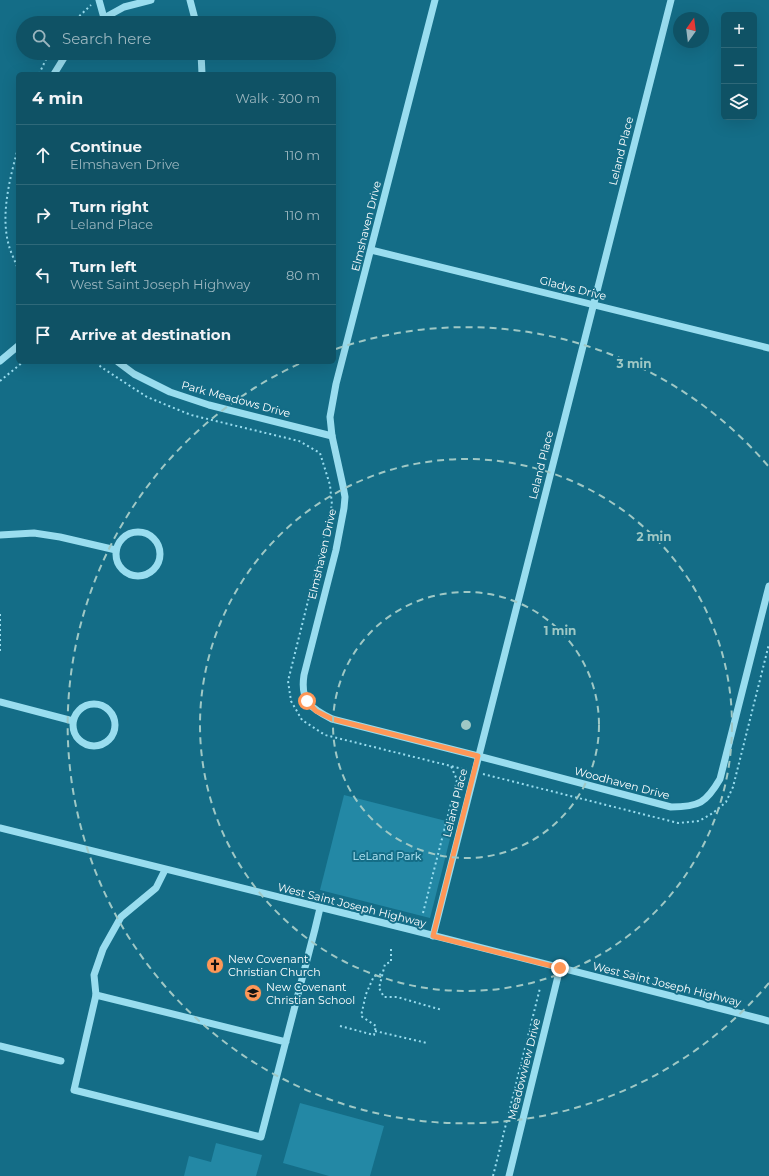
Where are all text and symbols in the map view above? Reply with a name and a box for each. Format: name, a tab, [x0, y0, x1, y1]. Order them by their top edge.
north arrow	[673, 12, 709, 48]
map controls	[721, 12, 757, 120]
button: +	[721, 12, 757, 48]
search box	[16, 16, 336, 60]
icon: search	[30, 27, 52, 49]
text: Search here	[62, 29, 151, 48]
button: −	[721, 48, 757, 84]
button: layers	[721, 84, 757, 120]
text: 4 min	[32, 88, 83, 108]
text: Walk · 300 m	[235, 90, 320, 106]
street label: Leland Place	[606, 115, 636, 187]
text: Continue	[70, 137, 142, 156]
icon: ahead	[32, 144, 54, 166]
text: 110 m	[285, 147, 320, 163]
text: Elmshaven Drive	[70, 156, 180, 172]
street label: Elmshaven Drive	[348, 179, 384, 273]
text: Turn right	[70, 197, 149, 216]
icon: right	[32, 204, 54, 226]
text: 110 m	[285, 207, 320, 223]
text: Leland Place	[70, 216, 153, 232]
text: Turn left	[70, 257, 137, 276]
icon: left	[32, 264, 54, 286]
text: 80 m	[286, 267, 320, 283]
street label: Gladys Drive	[538, 273, 608, 303]
text: West Saint Joseph Highway	[70, 276, 250, 292]
icon: arrive	[32, 324, 54, 346]
text: Arrive at destination	[70, 325, 231, 344]
text: 3 min	[616, 356, 652, 371]
street label: Park Meadows Drive	[180, 378, 292, 420]
street label: Leland Place	[526, 429, 556, 501]
street label: Elmshaven Drive	[305, 507, 339, 601]
text: 2 min	[637, 529, 671, 544]
text: 1 min	[544, 623, 576, 638]
route start	[298, 692, 316, 710]
centre of rings	[459, 718, 473, 732]
street label: Woodhaven Drive	[573, 764, 672, 803]
street label: Leland Place	[440, 767, 470, 839]
park label: LeLand Park	[353, 849, 422, 863]
street label: West Saint Joseph Highway	[276, 880, 428, 930]
place label: New Covenant Christian Church	[228, 952, 321, 979]
church icon: New Covenant Christian Church	[205, 955, 225, 975]
route end	[551, 959, 569, 977]
street label: West Saint Joseph Highway	[591, 959, 743, 1009]
place label: New Covenant Christian School	[266, 980, 355, 1007]
school or university icon: New Covenant Christian School	[243, 983, 263, 1003]
street label: Meadowview Drive	[505, 1016, 543, 1121]

